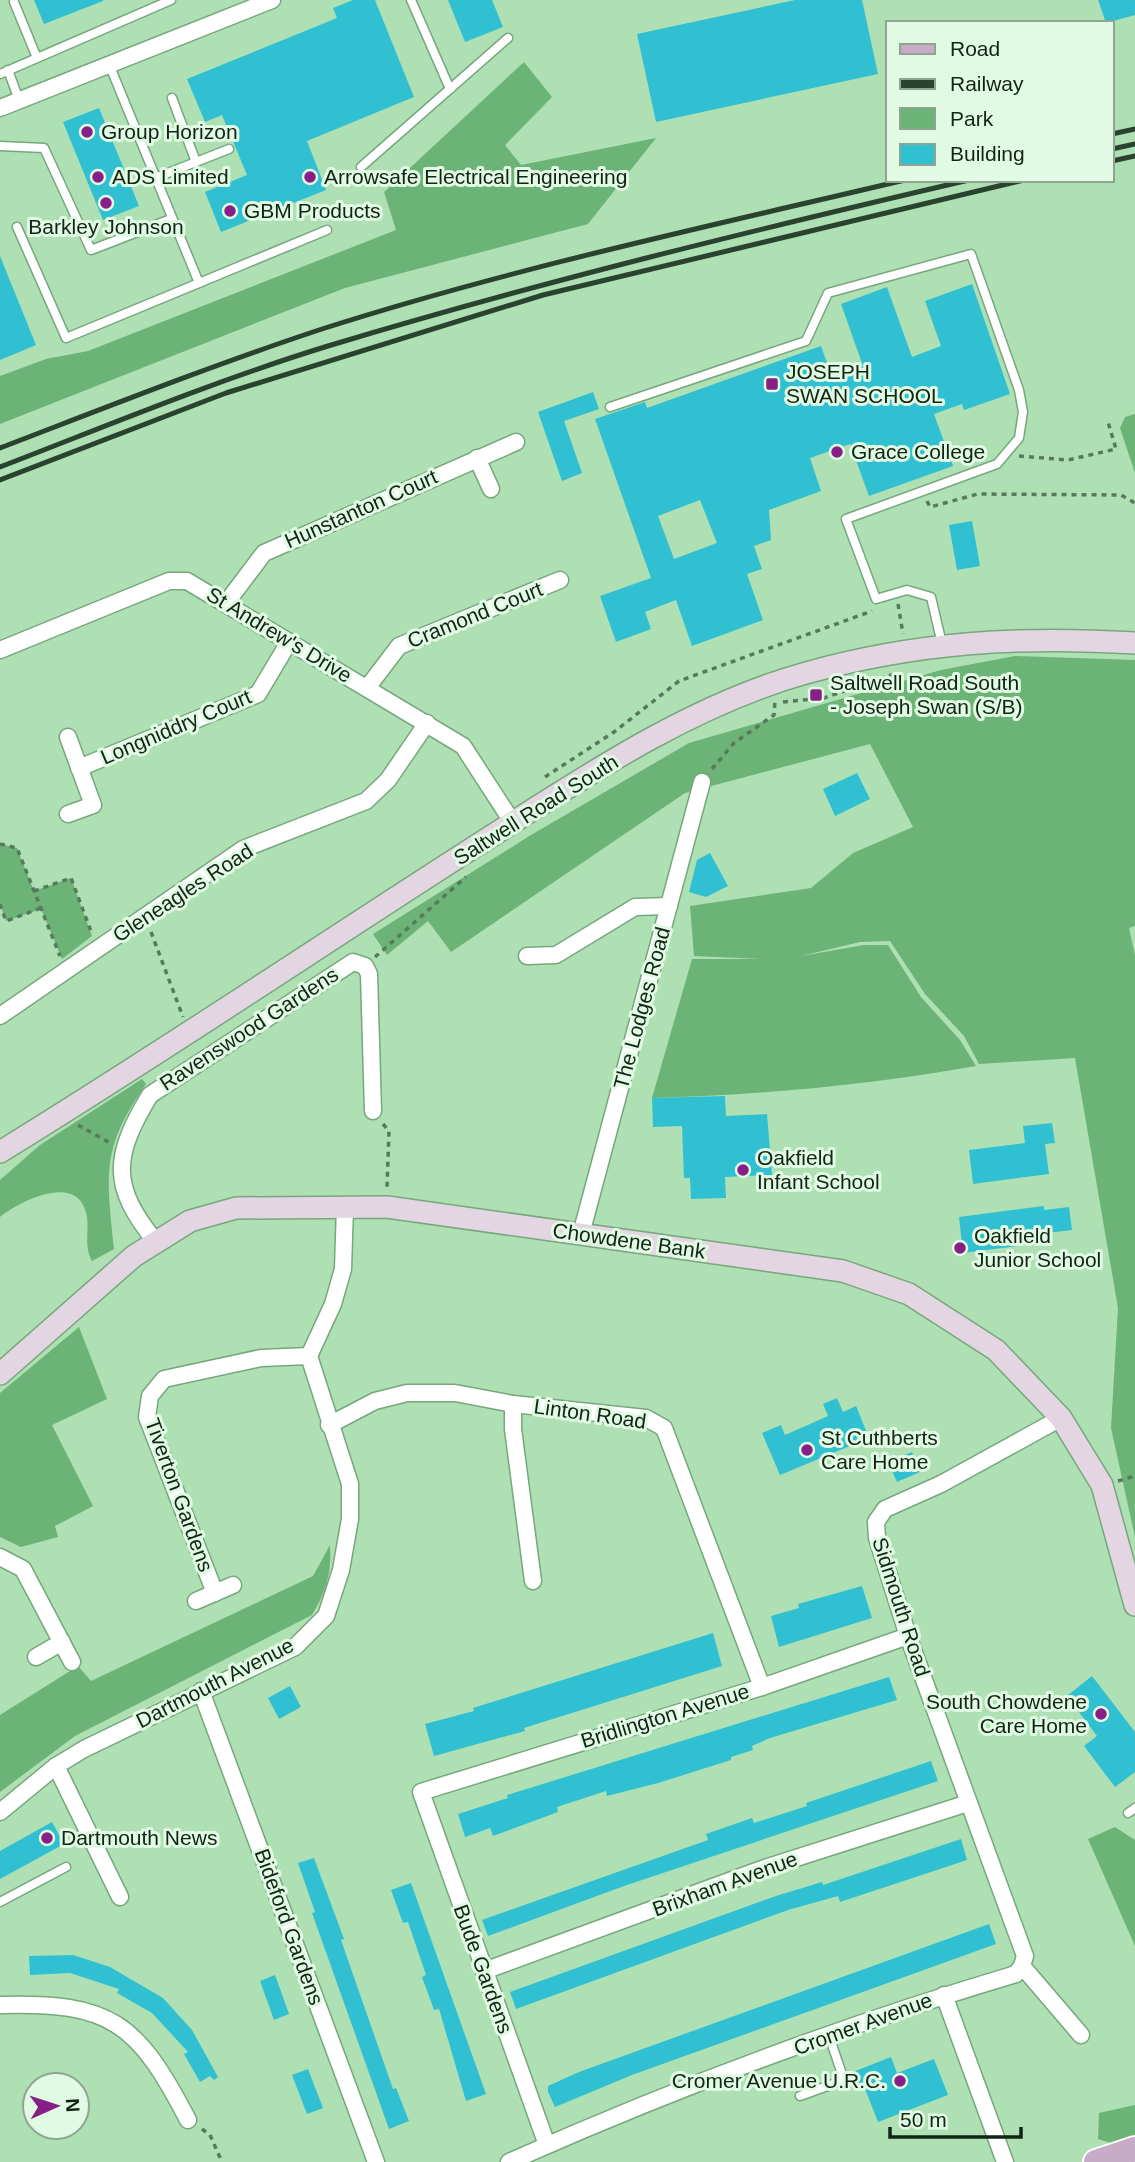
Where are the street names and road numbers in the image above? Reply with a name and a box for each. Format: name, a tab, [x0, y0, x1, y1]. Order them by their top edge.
street label: Hunstanton Court	[281, 464, 441, 553]
street label: Cramond Court	[404, 577, 546, 652]
street label: St Andrew's Drive	[203, 582, 356, 687]
street label: Longniddry Court	[97, 684, 255, 769]
street label: Saltwell Road South	[449, 750, 622, 869]
street label: Gleneagles Road	[108, 839, 257, 946]
street label: The Lodges Road	[609, 924, 674, 1091]
street label: Ravenswood Gardens	[155, 962, 342, 1095]
street label: Chowdene Bank	[551, 1218, 707, 1263]
street label: Linton Road	[532, 1394, 648, 1433]
street label: Tiverton Gardens	[141, 1415, 218, 1575]
street label: Sidmouth Road	[868, 1534, 935, 1679]
street label: Dartmouth Avenue	[132, 1633, 297, 1732]
street label: Bridlington Avenue	[578, 1679, 752, 1752]
street label: Bideford Gardens	[251, 1846, 328, 2008]
street label: Brixham Avenue	[649, 1847, 800, 1920]
street label: Bude Gardens	[450, 1901, 517, 2036]
street label: Cromer Avenue	[791, 1988, 935, 2059]

